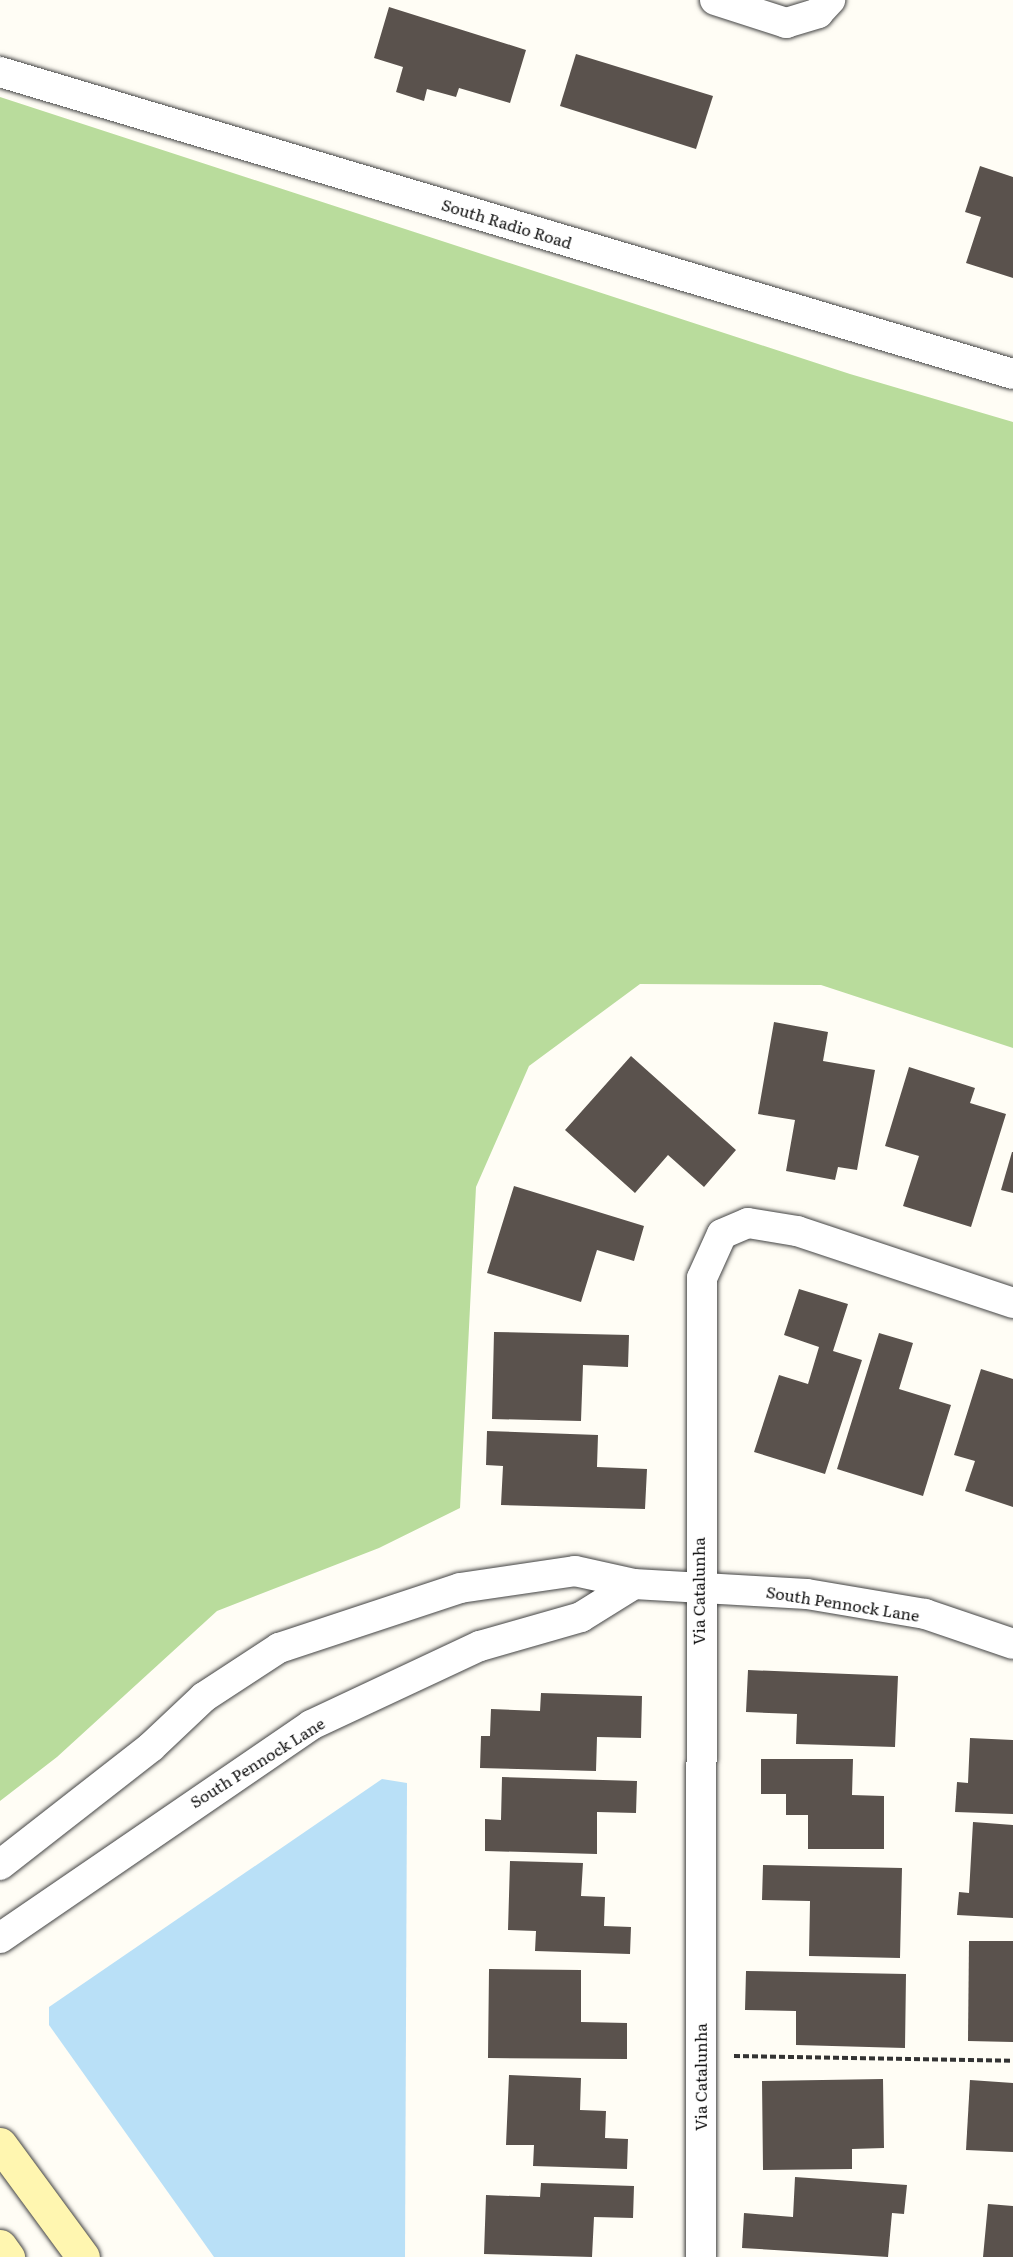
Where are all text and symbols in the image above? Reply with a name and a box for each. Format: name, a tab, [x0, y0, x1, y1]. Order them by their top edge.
street label: South Radio Road	[440, 194, 574, 252]
street label: Via Catalunha	[688, 1537, 708, 1645]
street label: South Pennock Lane	[765, 1581, 921, 1625]
street label: South Pennock Lane	[186, 1713, 328, 1811]
street label: Via Catalunha	[690, 2023, 710, 2131]

